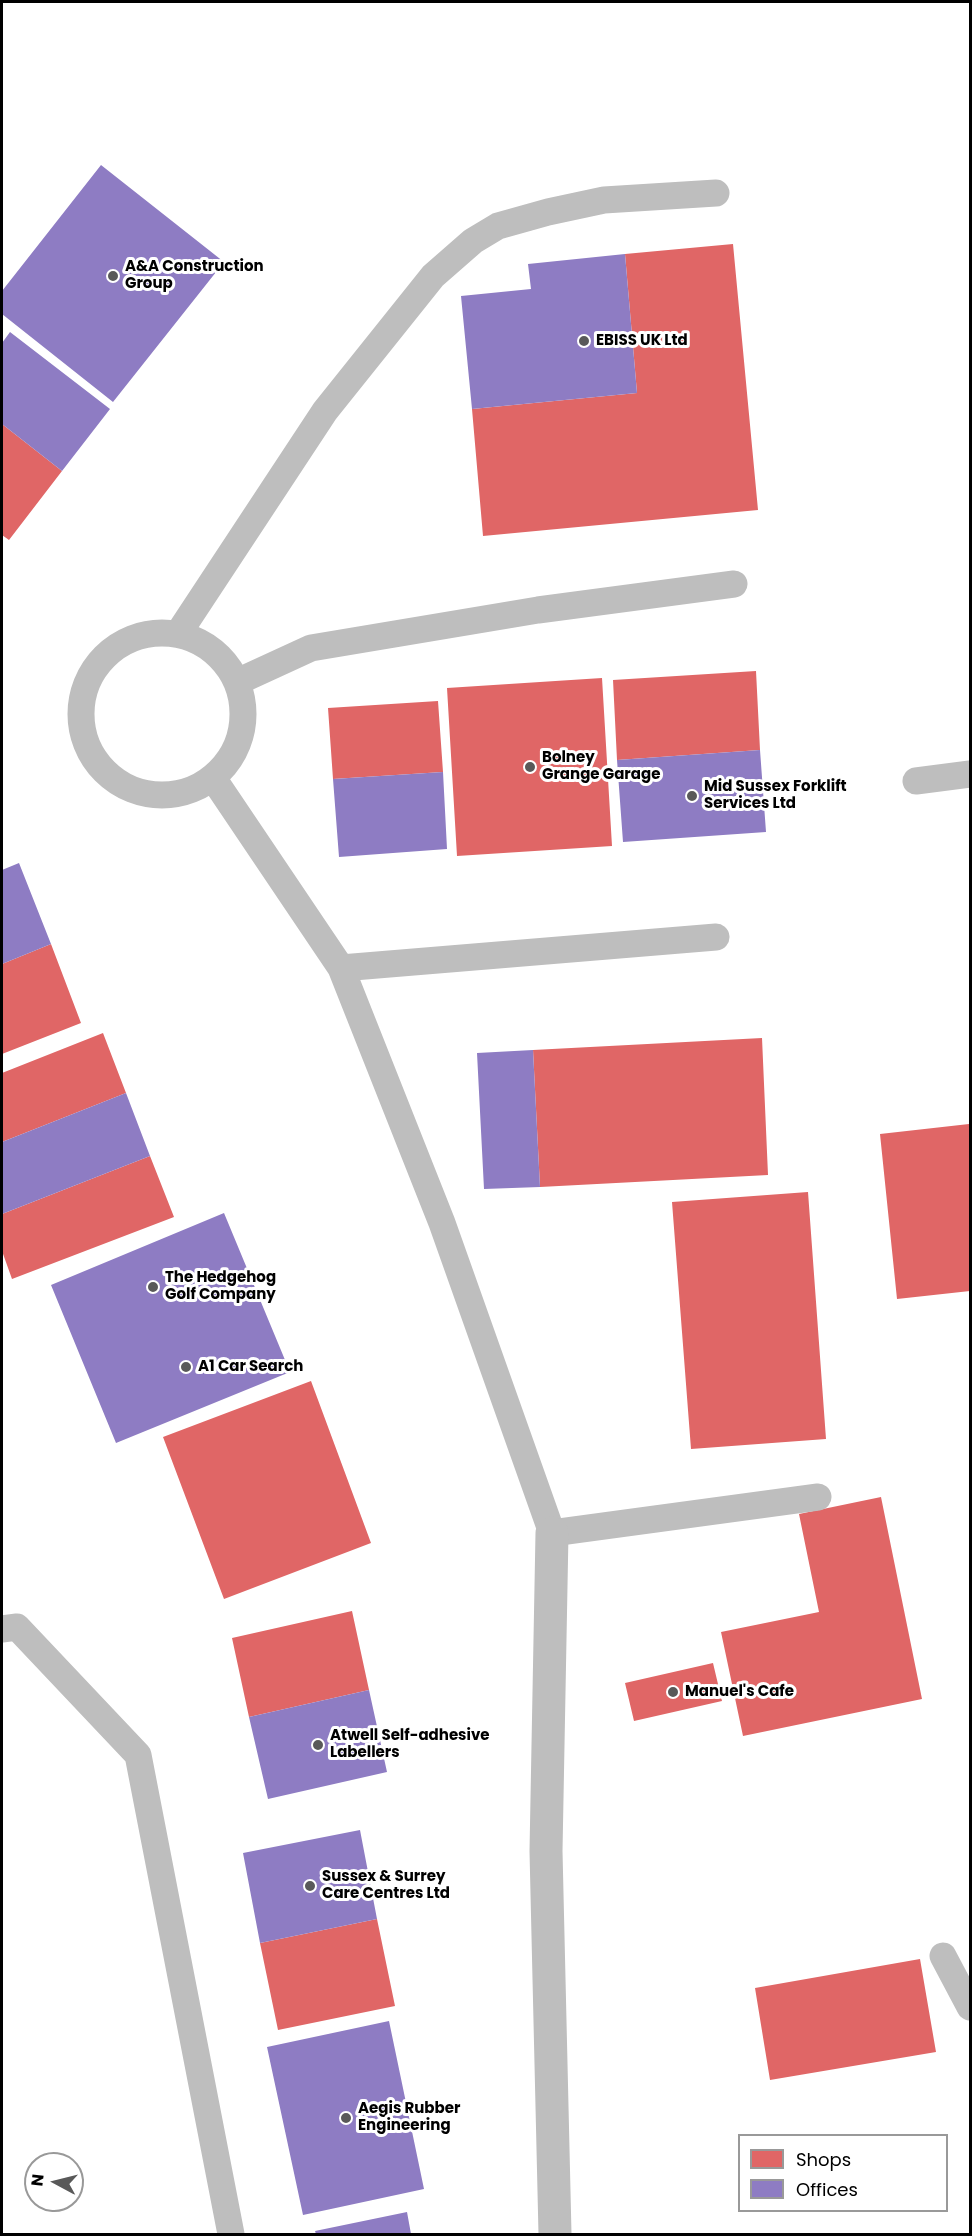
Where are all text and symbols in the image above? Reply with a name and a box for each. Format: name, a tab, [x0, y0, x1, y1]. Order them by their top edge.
place label: A&A Construction Group	[125, 258, 264, 293]
marker: A&A Construction Group	[106, 269, 120, 283]
place label: EBISS UK Ltd	[596, 332, 688, 350]
marker: EBISS UK Ltd	[577, 334, 591, 348]
place label: Bolney Grange Garage	[542, 749, 660, 784]
marker: Bolney Grange Garage	[523, 760, 537, 774]
place label: Mid Sussex Forklift Services Ltd	[704, 778, 847, 813]
marker: Mid Sussex Forklift Services Ltd	[685, 789, 699, 803]
place label: The Hedgehog Golf Company	[165, 1269, 276, 1304]
marker: The Hedgehog Golf Company	[146, 1280, 160, 1294]
place label: A1 Car Search	[198, 1358, 303, 1376]
marker: A1 Car Search	[179, 1360, 193, 1374]
place label: Manuel's Cafe	[685, 1683, 794, 1701]
marker: Manuel's Cafe	[666, 1685, 680, 1699]
place label: Atwell Self-adhesive Labellers	[330, 1727, 490, 1762]
marker: Atwell Self-adhesive Labellers	[311, 1738, 325, 1752]
place label: Sussex & Surrey Care Centres Ltd	[322, 1868, 450, 1903]
marker: Sussex & Surrey Care Centres Ltd	[303, 1879, 317, 1893]
place label: Aegis Rubber Engineering	[358, 2100, 460, 2135]
marker: Aegis Rubber Engineering	[339, 2111, 353, 2125]
legend	[738, 2134, 948, 2212]
text: Shops	[796, 2147, 851, 2172]
north arrow	[24, 2152, 84, 2212]
text: N	[25, 2173, 50, 2187]
text: Offices	[796, 2177, 858, 2202]

